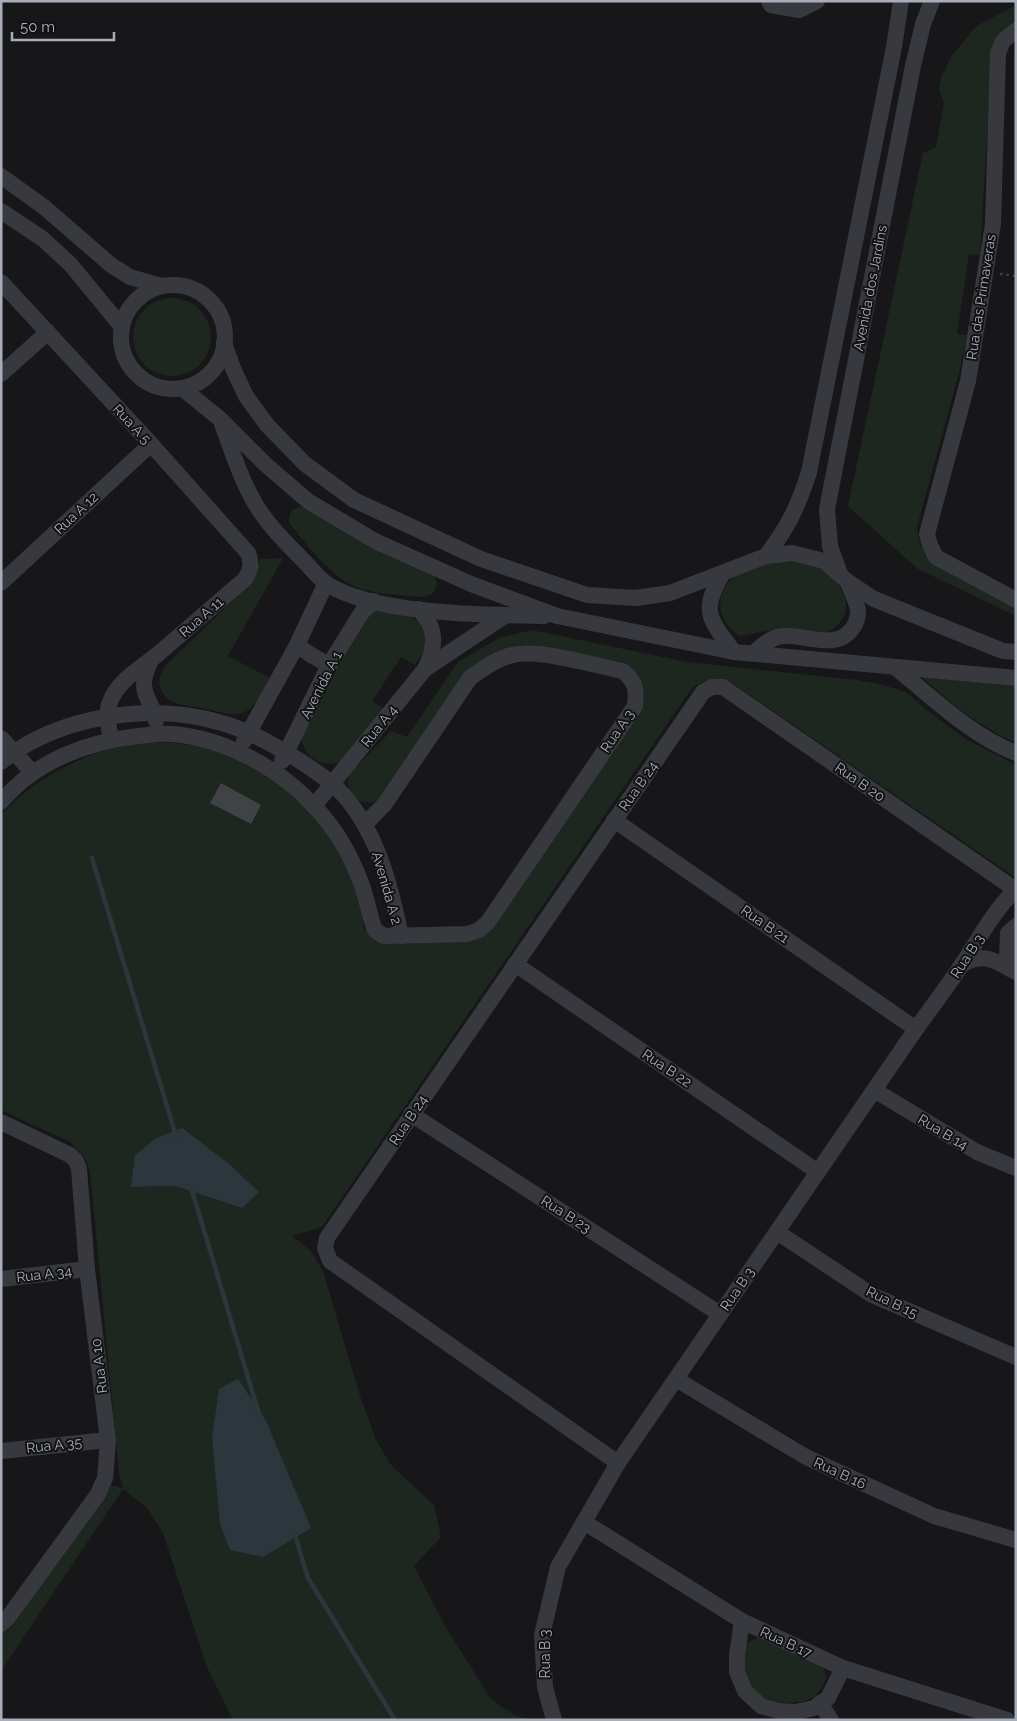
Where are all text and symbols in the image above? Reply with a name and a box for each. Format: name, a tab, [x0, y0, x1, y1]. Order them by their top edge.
scale bar	[12, 10, 115, 42]
text: 50 m	[20, 18, 55, 36]
street label: Avenida dos Jardins	[850, 223, 890, 352]
street label: Rua das Primaveras	[963, 233, 999, 361]
street label: Rua A 5	[110, 401, 155, 447]
street label: Rua A 12	[51, 489, 101, 537]
street label: Rua A 11	[176, 594, 226, 640]
street label: Avenida A 1	[297, 649, 345, 721]
street label: Rua A 4	[358, 702, 401, 750]
street label: Rua A 3	[597, 707, 637, 755]
street label: Rua B 24	[615, 758, 661, 814]
street label: Rua B 20	[832, 759, 888, 805]
street label: Avenida A 2	[369, 850, 405, 926]
street label: Rua B 21	[738, 902, 792, 946]
street label: Rua B 3	[947, 931, 987, 981]
street label: Rua B 22	[639, 1046, 695, 1090]
street label: Rua B 24	[386, 1092, 431, 1148]
street label: Rua B 14	[915, 1111, 971, 1153]
street label: Rua B 23	[538, 1192, 594, 1236]
street label: Rua A 34	[15, 1263, 73, 1285]
street label: Rua B 3	[717, 1264, 757, 1314]
street label: Rua B 15	[864, 1283, 921, 1321]
street label: Rua A 10	[88, 1338, 110, 1394]
street label: Rua A 35	[25, 1434, 83, 1456]
street label: Rua B 16	[811, 1454, 869, 1492]
street label: Rua B 17	[758, 1623, 815, 1661]
street label: Rua B 3	[537, 1630, 553, 1678]

